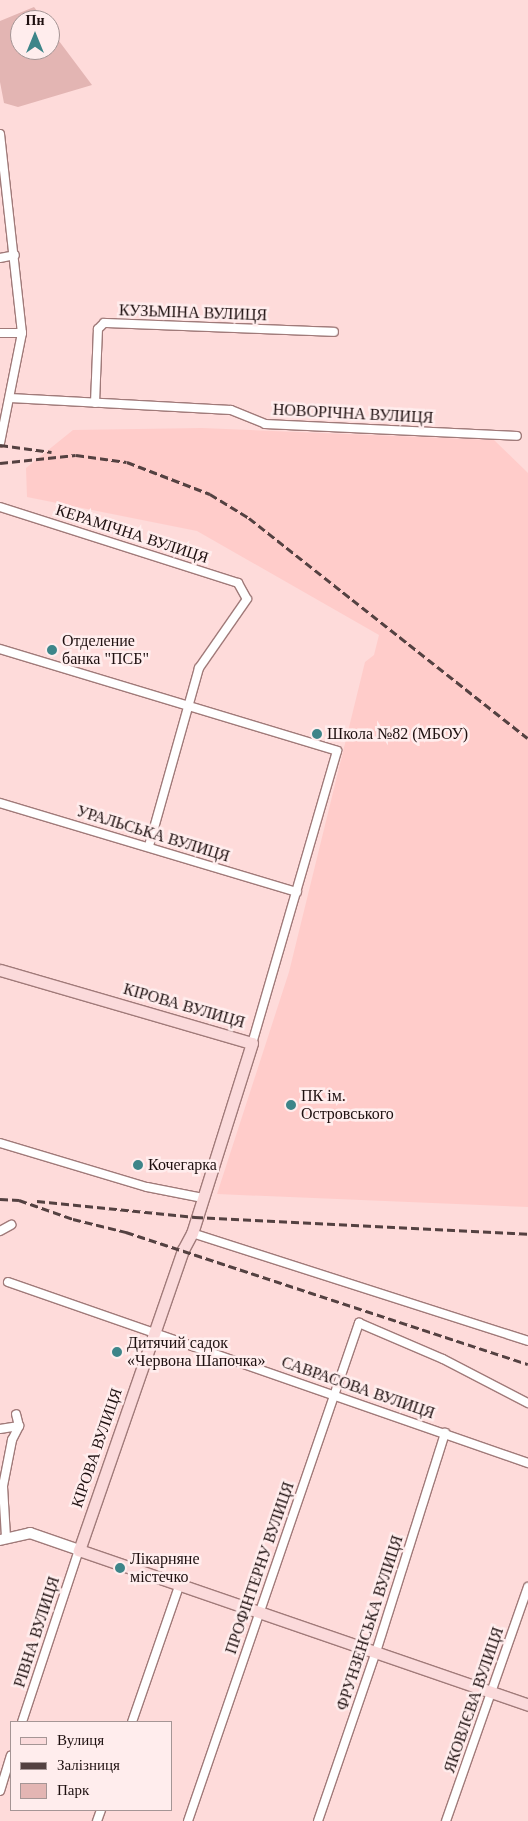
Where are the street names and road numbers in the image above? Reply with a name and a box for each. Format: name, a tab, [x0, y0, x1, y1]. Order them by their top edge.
street label: КУЗЬМІНА ВУЛИЦЯ	[119, 301, 267, 325]
street label: НОВОРІЧНА ВУЛИЦЯ	[272, 400, 434, 428]
street label: КЕРАМІЧНА ВУЛИЦЯ	[53, 500, 211, 568]
street label: УРАЛЬСЬКА ВУЛИЦЯ	[74, 802, 232, 866]
street label: КІРОВА ВУЛИЦЯ	[121, 979, 247, 1033]
street label: САВРАСОВА ВУЛИЦЯ	[279, 1353, 437, 1423]
street label: КІРОВА ВУЛИЦЯ	[68, 1386, 126, 1510]
street label: ПРОФІНТЕРНУ ВУЛИЦЯ	[221, 1479, 299, 1657]
street label: ФРУНЗЕНСЬКА ВУЛИЦЯ	[333, 1533, 407, 1713]
street label: РІВНА ВУЛИЦЯ	[10, 1574, 64, 1690]
street label: ЯКОВЛЄВА ВУЛИЦЯ	[440, 1625, 508, 1775]

